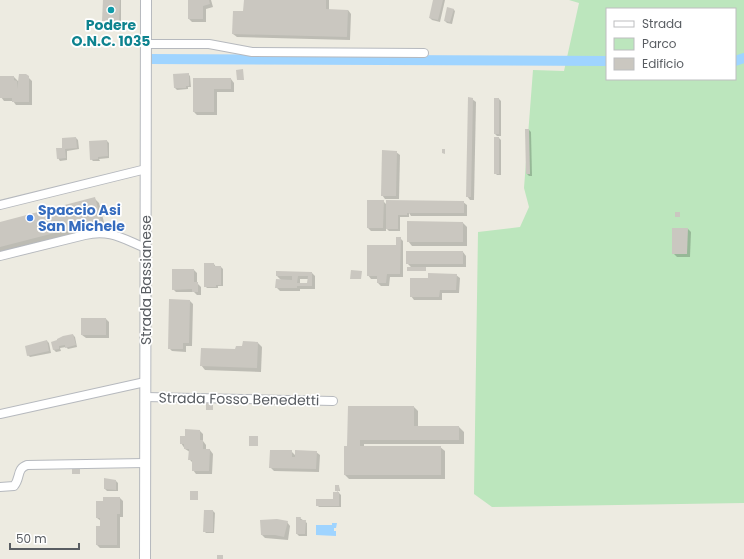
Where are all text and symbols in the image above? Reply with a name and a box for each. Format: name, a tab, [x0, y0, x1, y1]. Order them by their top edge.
marker: Podere O.N.C. 1035	[106, 5, 116, 15]
legend	[606, 8, 736, 80]
place label: Podere O.N.C. 1035	[72, 15, 150, 51]
text: Strada	[642, 15, 682, 32]
text: Parco	[642, 35, 677, 52]
text: Edificio	[642, 55, 684, 72]
place label: Spaccio Asi San Michele	[38, 200, 125, 236]
marker: Spaccio Asi San Michele	[25, 213, 35, 223]
street label: Strada Bassianese	[136, 215, 156, 345]
street label: Strada Fosso Benedetti	[158, 388, 320, 410]
scale bar	[10, 525, 79, 551]
text: 50 m	[16, 530, 47, 547]

